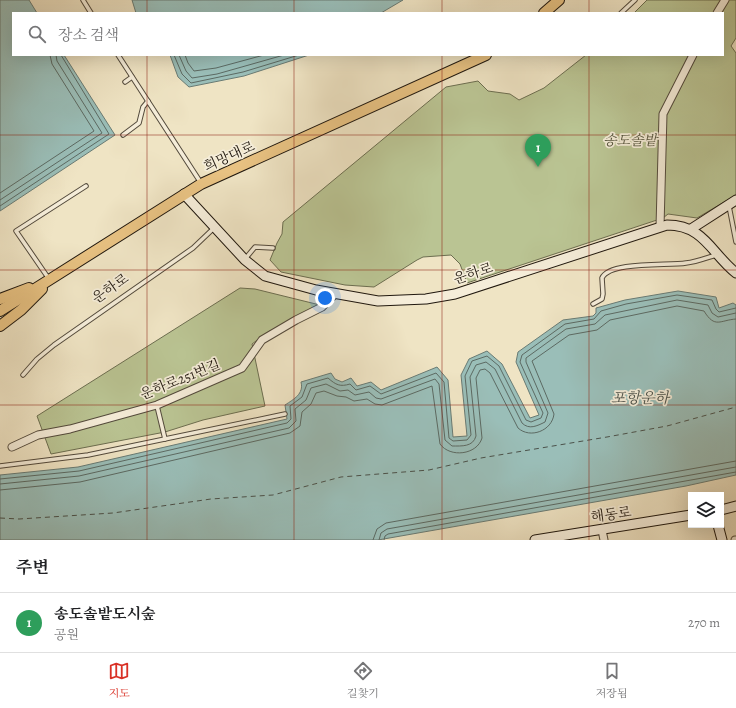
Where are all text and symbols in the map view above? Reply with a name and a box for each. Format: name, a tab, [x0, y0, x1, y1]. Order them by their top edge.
search box	[12, 12, 724, 56]
icon: search	[26, 23, 48, 45]
text: 장소 검색	[58, 25, 119, 45]
park label: 송도솔밭	[603, 131, 660, 150]
pin: 1	[525, 134, 551, 167]
street label: 희망대로	[201, 137, 258, 176]
street label: 운하로	[451, 258, 496, 289]
street label: 운하로	[88, 269, 133, 308]
your location	[315, 288, 335, 308]
street label: 운하로251번길	[137, 355, 223, 404]
water label: 포항운하	[611, 388, 670, 408]
map controls	[688, 492, 724, 528]
button: layers	[688, 492, 724, 528]
street label: 해동로	[590, 502, 633, 527]
text: 주변	[16, 556, 49, 579]
text: 송도솔밭도시숲	[54, 604, 155, 624]
text: 1	[27, 614, 31, 631]
text: 270 m	[688, 614, 720, 631]
text: 공원	[54, 626, 79, 643]
tab: 지도	[108, 660, 130, 701]
tab: 길찾기	[347, 660, 379, 701]
tab: 저장됨	[596, 660, 628, 701]

